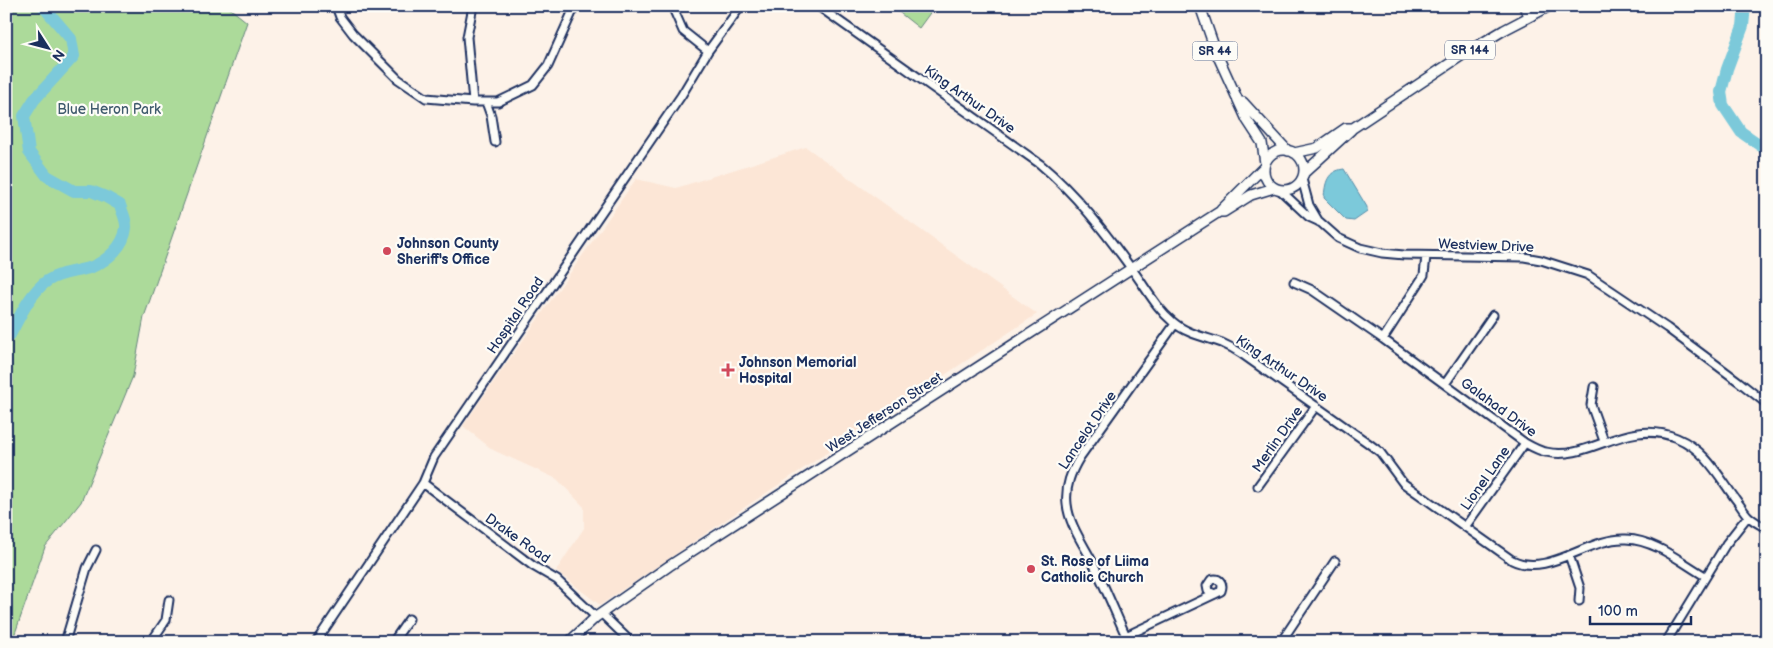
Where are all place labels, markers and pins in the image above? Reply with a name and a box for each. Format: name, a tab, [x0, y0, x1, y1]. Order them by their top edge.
place label: Johnson County Sheriff's Office	[397, 235, 499, 268]
marker: Johnson County Sheriff's Office	[381, 245, 393, 257]
place label: Johnson Memorial Hospital	[739, 354, 857, 387]
marker: Johnson Memorial Hospital	[721, 363, 735, 377]
place label: St. Rose of Liima Catholic Church	[1041, 553, 1149, 586]
marker: St. Rose of Liima Catholic Church	[1025, 563, 1037, 575]

